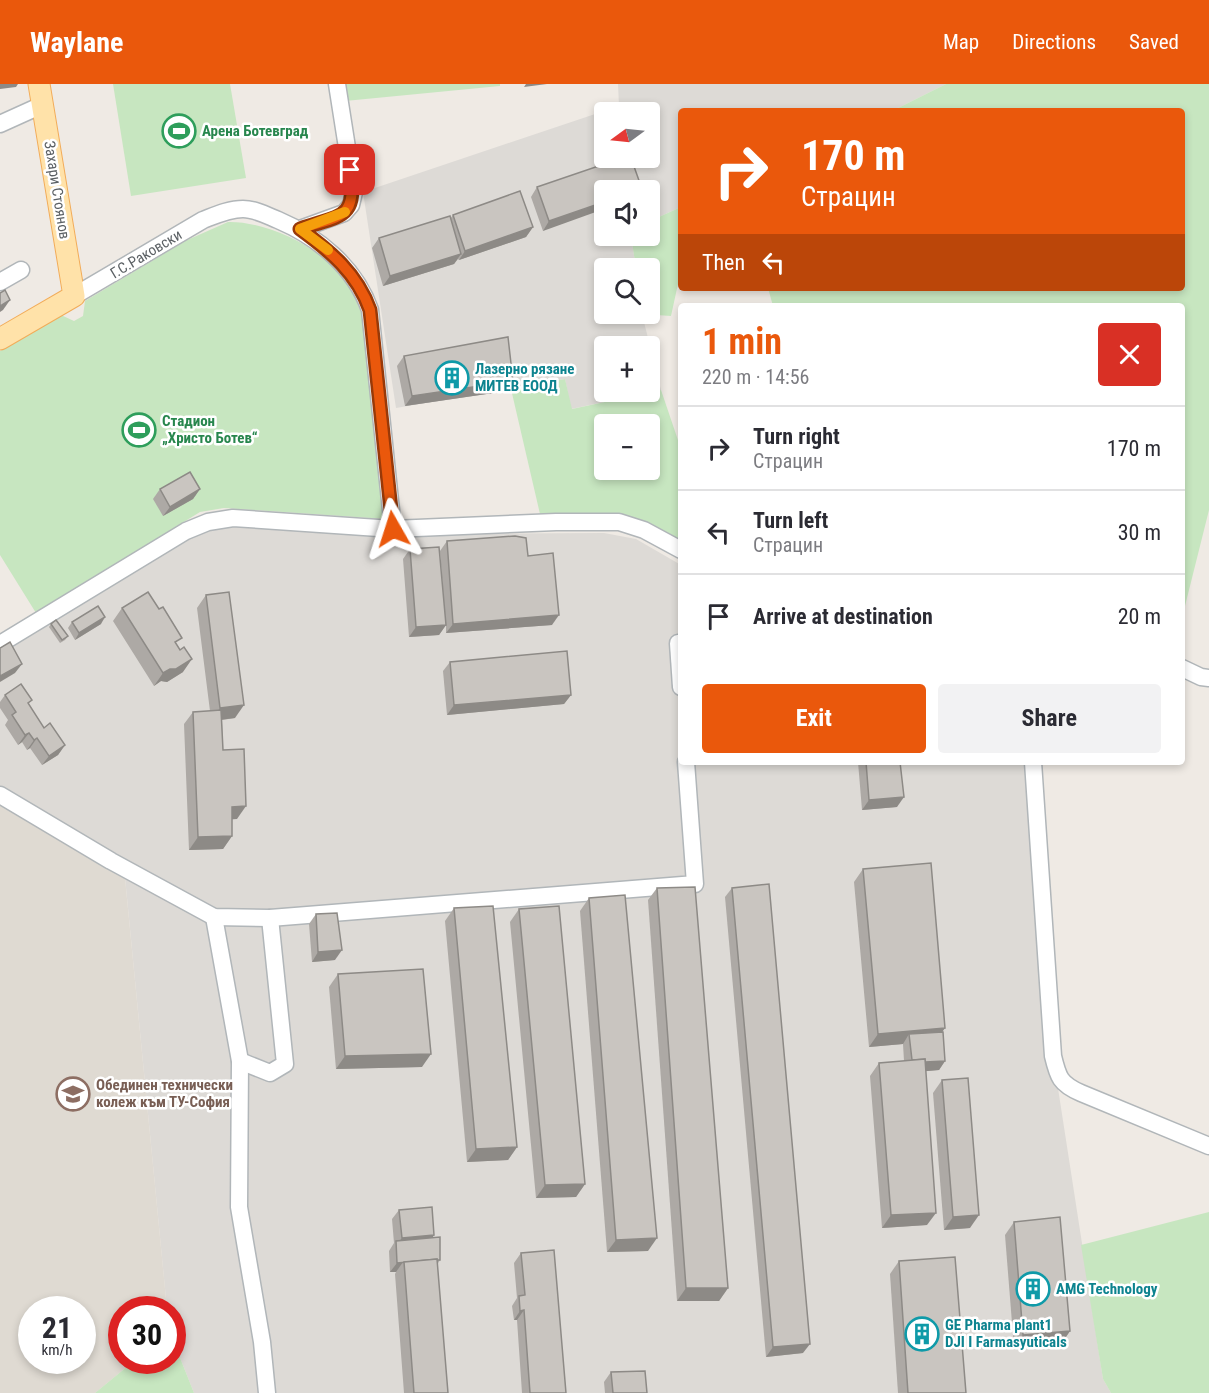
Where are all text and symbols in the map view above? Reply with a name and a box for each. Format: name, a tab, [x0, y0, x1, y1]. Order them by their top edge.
text: Waylane	[30, 26, 123, 59]
text: Map	[943, 30, 979, 54]
text: Directions	[1012, 30, 1096, 54]
text: Saved	[1129, 30, 1179, 54]
north arrow	[594, 102, 660, 168]
map controls	[594, 102, 660, 480]
sports icon: Арена Ботевград	[161, 113, 197, 149]
place label: Арена Ботевград	[202, 122, 309, 140]
text: 170 m	[801, 131, 906, 180]
icon: right	[702, 132, 780, 210]
street label: Захари Стоянов	[40, 140, 74, 240]
pin	[324, 144, 375, 195]
icon: arrive	[333, 153, 366, 186]
button: sound	[594, 180, 660, 246]
text: Страцин	[801, 181, 896, 213]
street label: Г.С.Раковски	[107, 226, 185, 282]
icon: left	[757, 246, 790, 279]
text: Then	[702, 250, 745, 275]
button: search	[594, 258, 660, 324]
text: 1 min	[702, 321, 782, 363]
button: close	[1098, 323, 1161, 386]
button: +	[594, 336, 660, 402]
building icon: Лазерно рязане МИТЕВ ЕООД	[434, 360, 470, 396]
place label: Лазерно рязане МИТЕВ ЕООД	[475, 360, 574, 395]
text: 220 m · 14:56	[702, 365, 809, 389]
sports icon: Стадион „Христо Ботев“	[121, 412, 157, 448]
place label: Стадион „Христо Ботев“	[162, 412, 258, 447]
button: −	[594, 414, 660, 480]
text: Turn right	[753, 424, 840, 449]
icon: right	[702, 432, 735, 465]
text: 170 m	[1107, 436, 1161, 461]
text: Страцин	[753, 449, 823, 473]
position arrow	[361, 497, 425, 561]
text: Turn left	[753, 508, 828, 533]
icon: left	[702, 516, 735, 549]
text: 30 m	[1118, 520, 1161, 545]
text: Страцин	[753, 533, 823, 557]
icon: arrive	[702, 600, 735, 633]
text: Arrive at destination	[753, 604, 933, 629]
text: 20 m	[1118, 604, 1161, 629]
button: Exit	[702, 684, 926, 753]
button: Share	[938, 684, 1161, 753]
school or university icon: Обединен технически колеж към ТУ-София	[55, 1076, 91, 1112]
place label: Обединен технически колеж към ТУ-София	[96, 1076, 233, 1111]
building icon: AMG Technology	[1015, 1271, 1051, 1307]
place label: AMG Technology	[1056, 1280, 1158, 1298]
speed limit sign: 30	[108, 1296, 186, 1374]
text: 21	[42, 1310, 72, 1345]
building icon: GE Pharma plant1 DJI I Farmasyuticals	[904, 1316, 940, 1352]
place label: GE Pharma plant1 DJI I Farmasyuticals	[945, 1316, 1067, 1351]
text: km/h	[42, 1341, 72, 1359]

